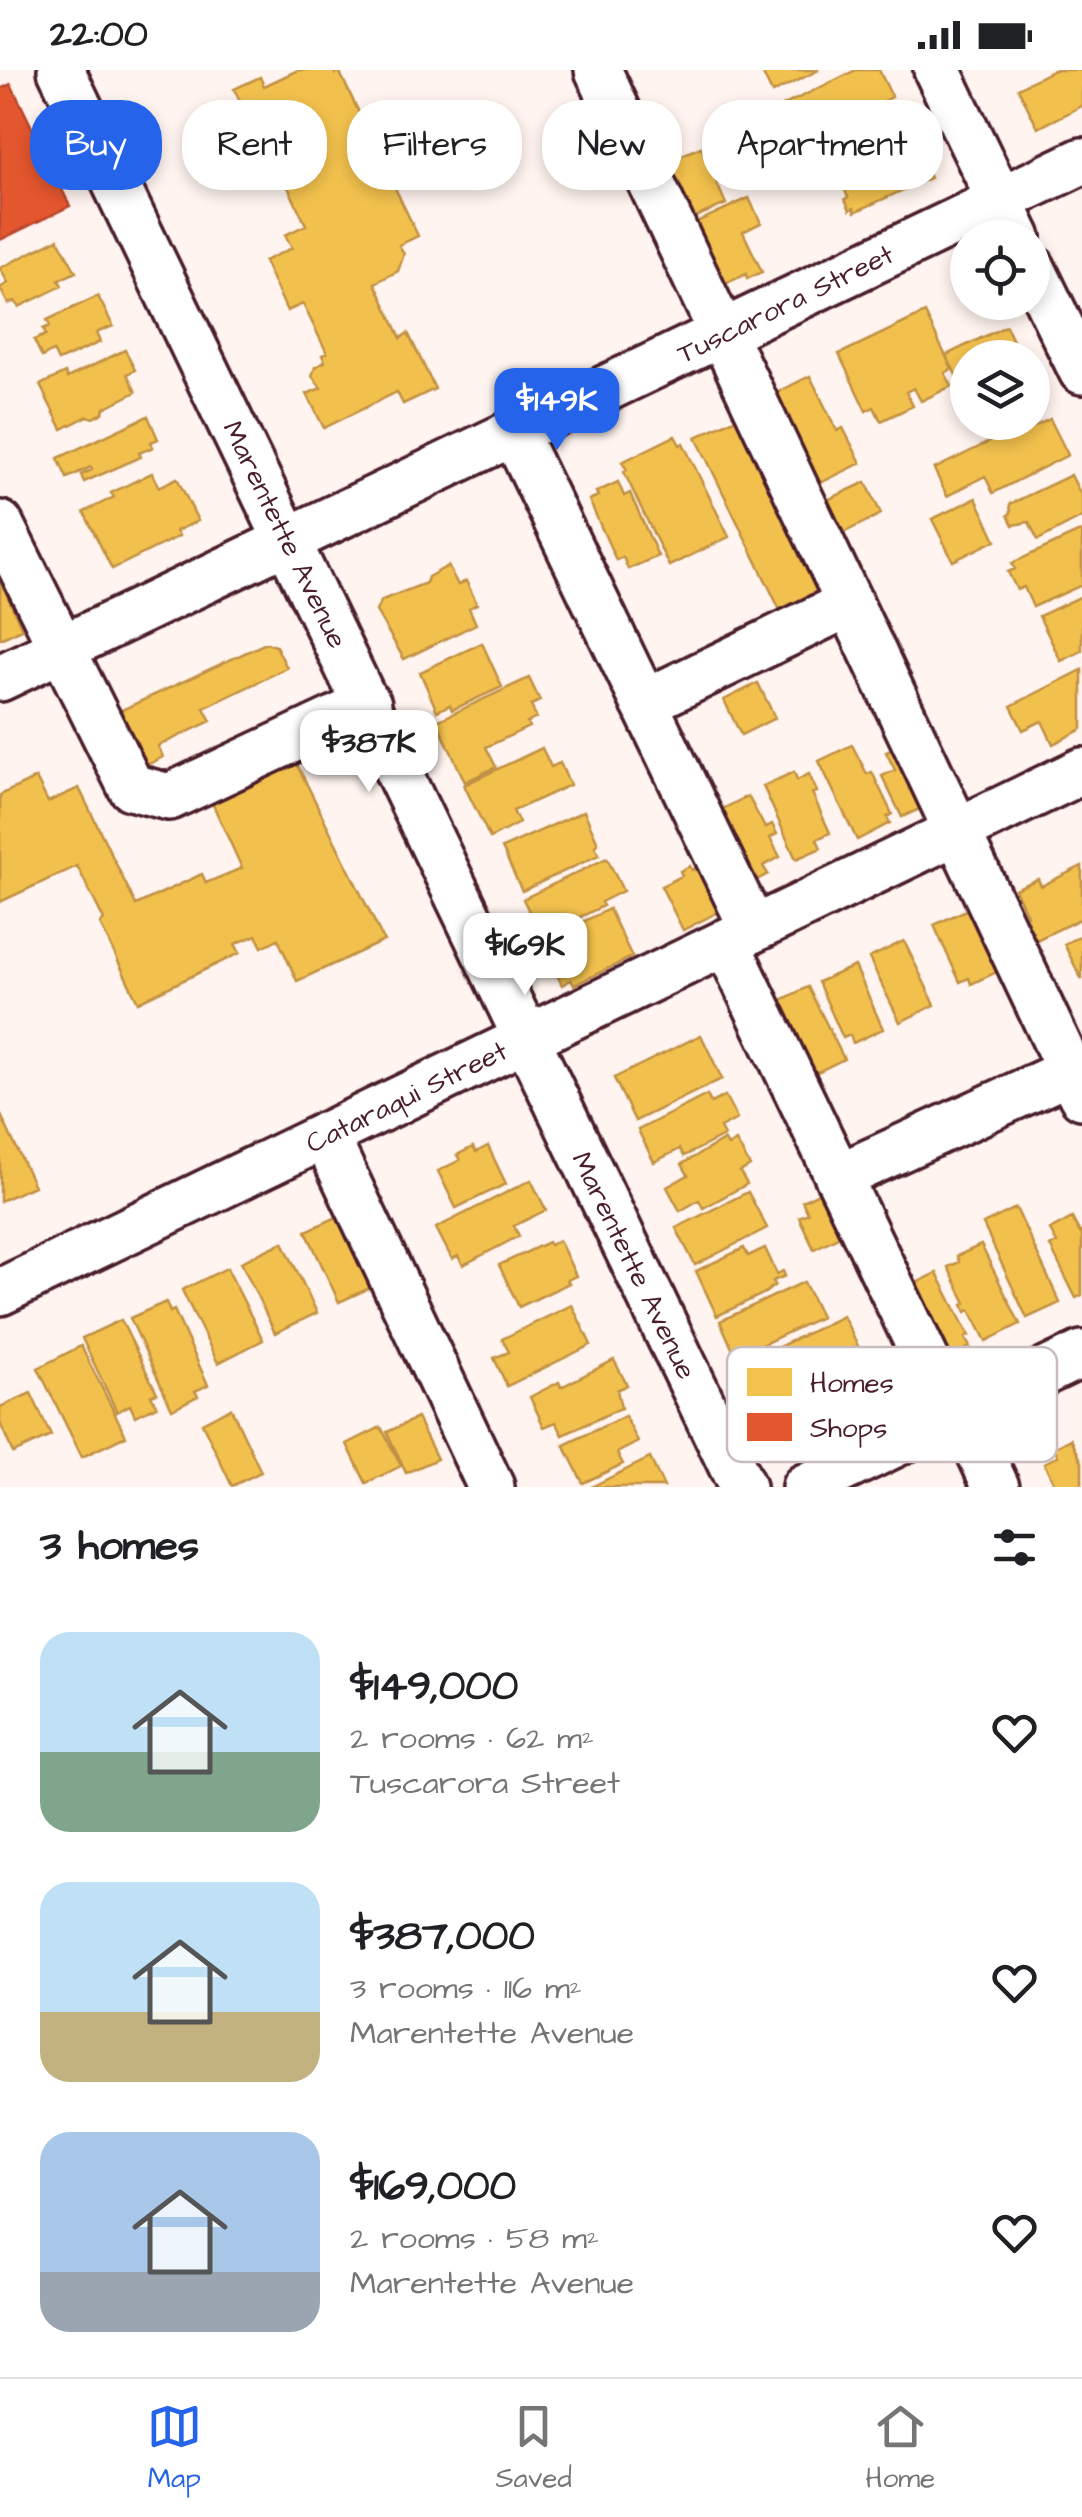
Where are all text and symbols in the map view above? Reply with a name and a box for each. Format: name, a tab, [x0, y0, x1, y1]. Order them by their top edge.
text: 22:00	[50, 9, 148, 61]
chip: Buy	[30, 100, 162, 190]
chip: Rent	[182, 100, 327, 190]
chip: Filters	[347, 100, 522, 190]
chip: New	[542, 100, 682, 190]
chip: Apartment	[702, 100, 943, 190]
map controls	[950, 220, 1050, 440]
button: locate	[950, 220, 1050, 320]
street label: Tuscarora Street	[671, 235, 901, 374]
button: layers	[950, 340, 1050, 440]
pin: $149K	[487, 368, 627, 453]
text: $149K	[516, 378, 598, 423]
street label: Marentette Avenue	[213, 414, 357, 655]
pin: $387K	[299, 710, 439, 795]
text: $387K	[322, 720, 416, 765]
pin: $169K	[455, 913, 595, 998]
text: $169K	[485, 923, 565, 968]
street label: Cataraqui Street	[299, 1031, 515, 1163]
street label: Marentette Avenue	[562, 1145, 706, 1386]
legend	[727, 1347, 1057, 1462]
text: Homes	[810, 1364, 894, 1403]
text: Shops	[810, 1409, 887, 1448]
text: 3 homes	[40, 1518, 199, 1576]
icon: filters	[987, 1520, 1042, 1575]
text: $149,000	[350, 1658, 518, 1716]
icon: home	[120, 1672, 240, 1792]
icon: heart	[987, 1705, 1042, 1760]
text: 2 rooms · 62 m²	[350, 1716, 594, 1761]
text: Tuscarora Street	[350, 1761, 620, 1806]
text: $387,000	[350, 1908, 535, 1966]
icon: home	[120, 1922, 240, 2042]
icon: heart	[987, 1955, 1042, 2010]
text: 3 rooms · 116 m²	[350, 1966, 582, 2011]
text: Marentette Avenue	[350, 2011, 634, 2056]
text: $169,000	[350, 2158, 516, 2216]
icon: home	[120, 2172, 240, 2292]
icon: heart	[987, 2205, 1042, 2260]
text: 2 rooms · 58 m²	[350, 2216, 599, 2261]
text: Marentette Avenue	[350, 2261, 634, 2306]
tab: Map	[147, 2399, 202, 2498]
tab: Saved	[496, 2399, 572, 2498]
tab: Home	[865, 2399, 935, 2498]

